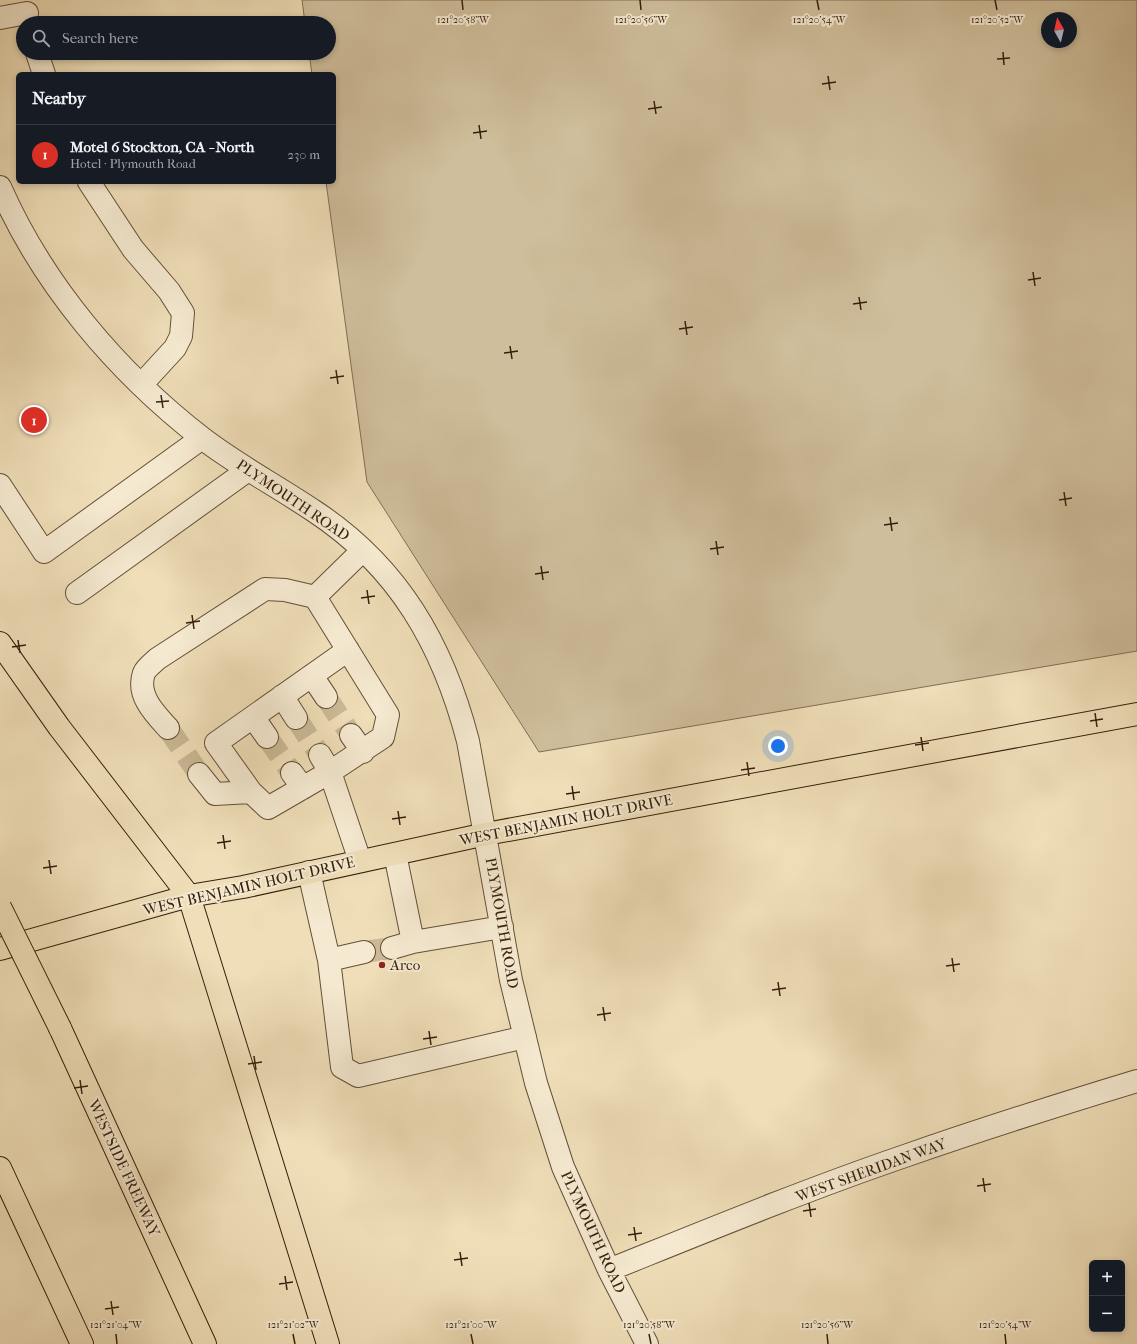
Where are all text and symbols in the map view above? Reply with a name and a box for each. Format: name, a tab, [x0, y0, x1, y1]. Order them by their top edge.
north arrow	[1041, 12, 1077, 48]
text: 121°20'58"W	[437, 14, 490, 26]
text: 121°20'56"W	[615, 14, 668, 26]
text: 121°20'54"W	[793, 14, 847, 26]
text: 121°20'52"W	[971, 14, 1024, 26]
search box	[16, 16, 336, 60]
icon: search	[30, 27, 52, 49]
text: Search here	[62, 29, 138, 47]
text: Nearby	[32, 88, 86, 108]
text: Motel 6 Stockton, CA - North	[70, 138, 254, 156]
text: 1	[43, 147, 47, 162]
text: 230 m	[287, 147, 320, 162]
text: Hotel · Plymouth Road	[70, 156, 196, 171]
pin: 1	[21, 405, 47, 435]
street label: PLYMOUTH ROAD	[233, 455, 353, 545]
your location	[768, 736, 788, 756]
street label: WEST BENJAMIN HOLT DRIVE	[457, 790, 674, 850]
street label: WEST BENJAMIN HOLT DRIVE	[140, 853, 357, 919]
street label: PLYMOUTH ROAD	[482, 856, 522, 990]
place label: Arco	[389, 956, 421, 974]
marker: Arco	[377, 960, 387, 970]
street label: WESTSIDE FREEWAY	[84, 1096, 164, 1240]
street label: WEST SHERIDAN WAY	[792, 1134, 950, 1206]
street label: PLYMOUTH ROAD	[557, 1168, 629, 1296]
map controls	[1089, 1260, 1125, 1332]
button: +	[1089, 1260, 1125, 1296]
button: −	[1089, 1296, 1125, 1332]
text: 121°21'04"W	[90, 1319, 143, 1331]
text: 121°21'02"W	[267, 1319, 320, 1331]
text: 121°21'00"W	[445, 1319, 498, 1331]
text: 121°20'58"W	[623, 1319, 676, 1331]
text: 121°20'56"W	[801, 1319, 854, 1331]
text: 121°20'54"W	[979, 1319, 1033, 1331]

